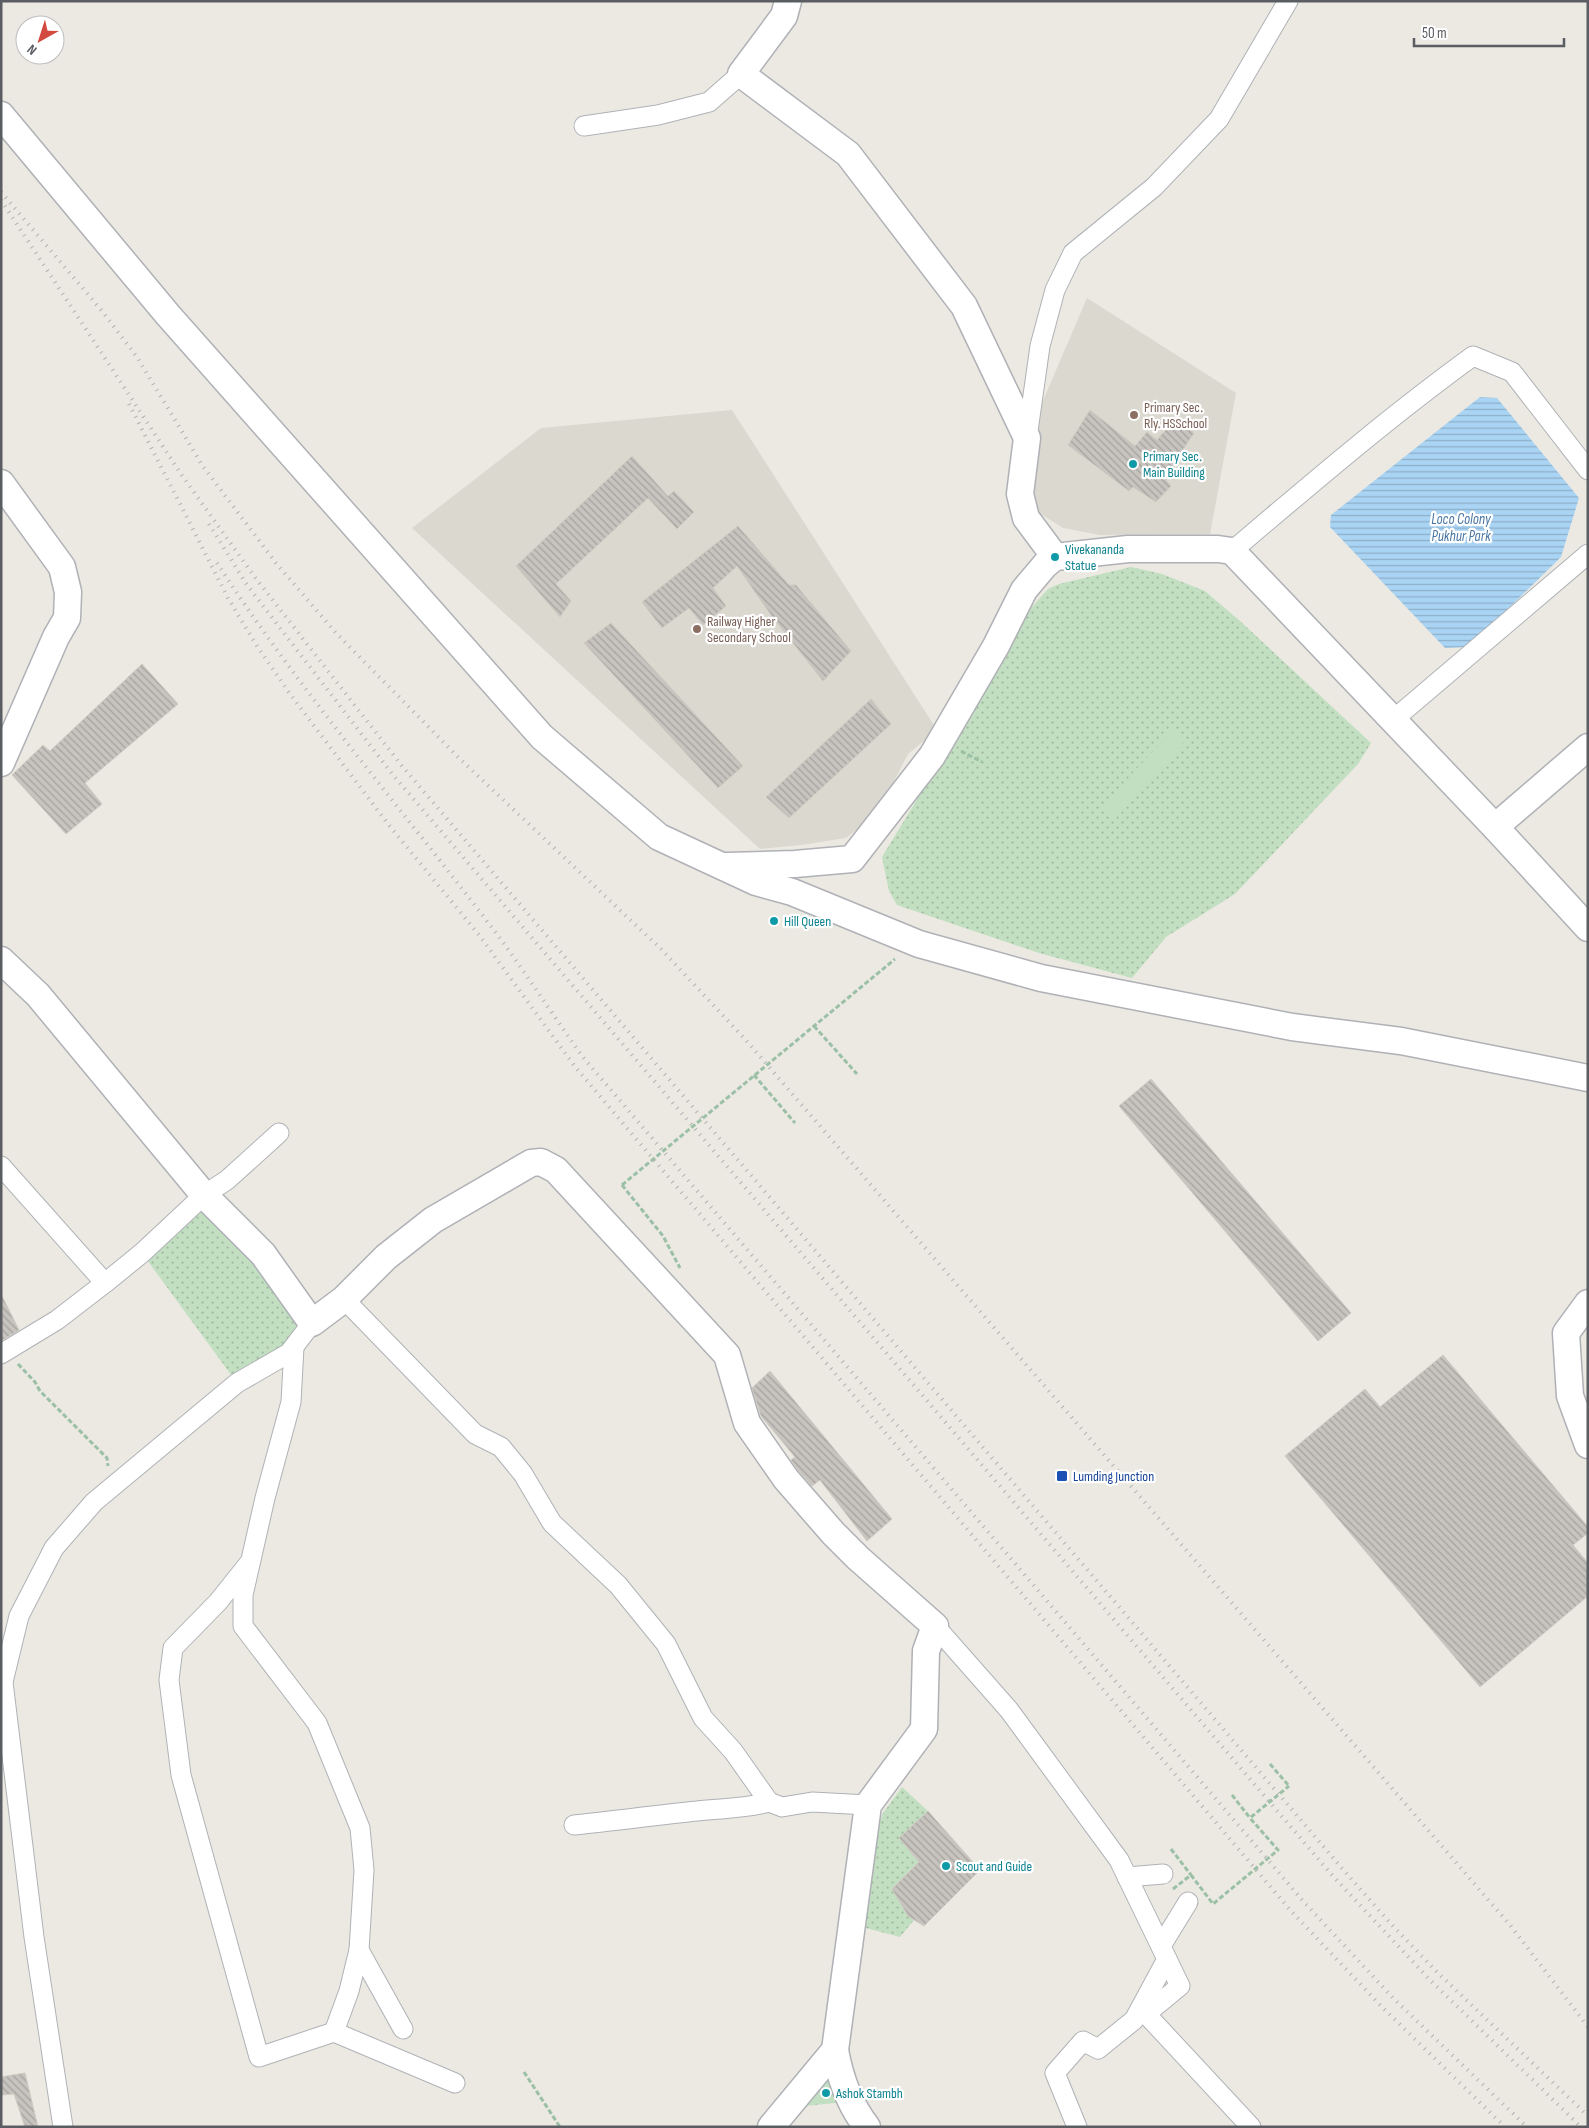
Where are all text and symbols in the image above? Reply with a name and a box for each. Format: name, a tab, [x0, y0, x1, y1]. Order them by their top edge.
north arrow	[15, 15, 65, 65]
scale bar	[1414, 15, 1564, 47]
text: 50 m	[1422, 24, 1447, 43]
text: N	[24, 41, 40, 59]
place label: Primary Sec. Rly. HSSchool	[1144, 399, 1207, 432]
marker: Primary Sec. Rly. HSSchool	[1128, 409, 1140, 421]
place label: Primary Sec. Main Building	[1143, 448, 1205, 481]
marker: Primary Sec. Main Building	[1127, 458, 1139, 470]
water label: Loco Colony Pukhur Park	[1431, 510, 1492, 546]
place label: Vivekananda Statue	[1065, 541, 1124, 574]
marker: Vivekananda Statue	[1049, 551, 1061, 563]
place label: Railway Higher Secondary School	[707, 613, 791, 646]
marker: Railway Higher Secondary School	[691, 623, 703, 635]
place label: Hill Queen	[784, 913, 831, 930]
marker: Hill Queen	[768, 915, 780, 927]
place label: Lumding Junction	[1073, 1468, 1154, 1485]
marker: Lumding Junction	[1055, 1469, 1069, 1483]
place label: Scout and Guide	[956, 1858, 1032, 1875]
marker: Scout and Guide	[940, 1860, 952, 1872]
place label: Ashok Stambh	[835, 2085, 903, 2102]
marker: Ashok Stambh	[820, 2087, 832, 2099]

